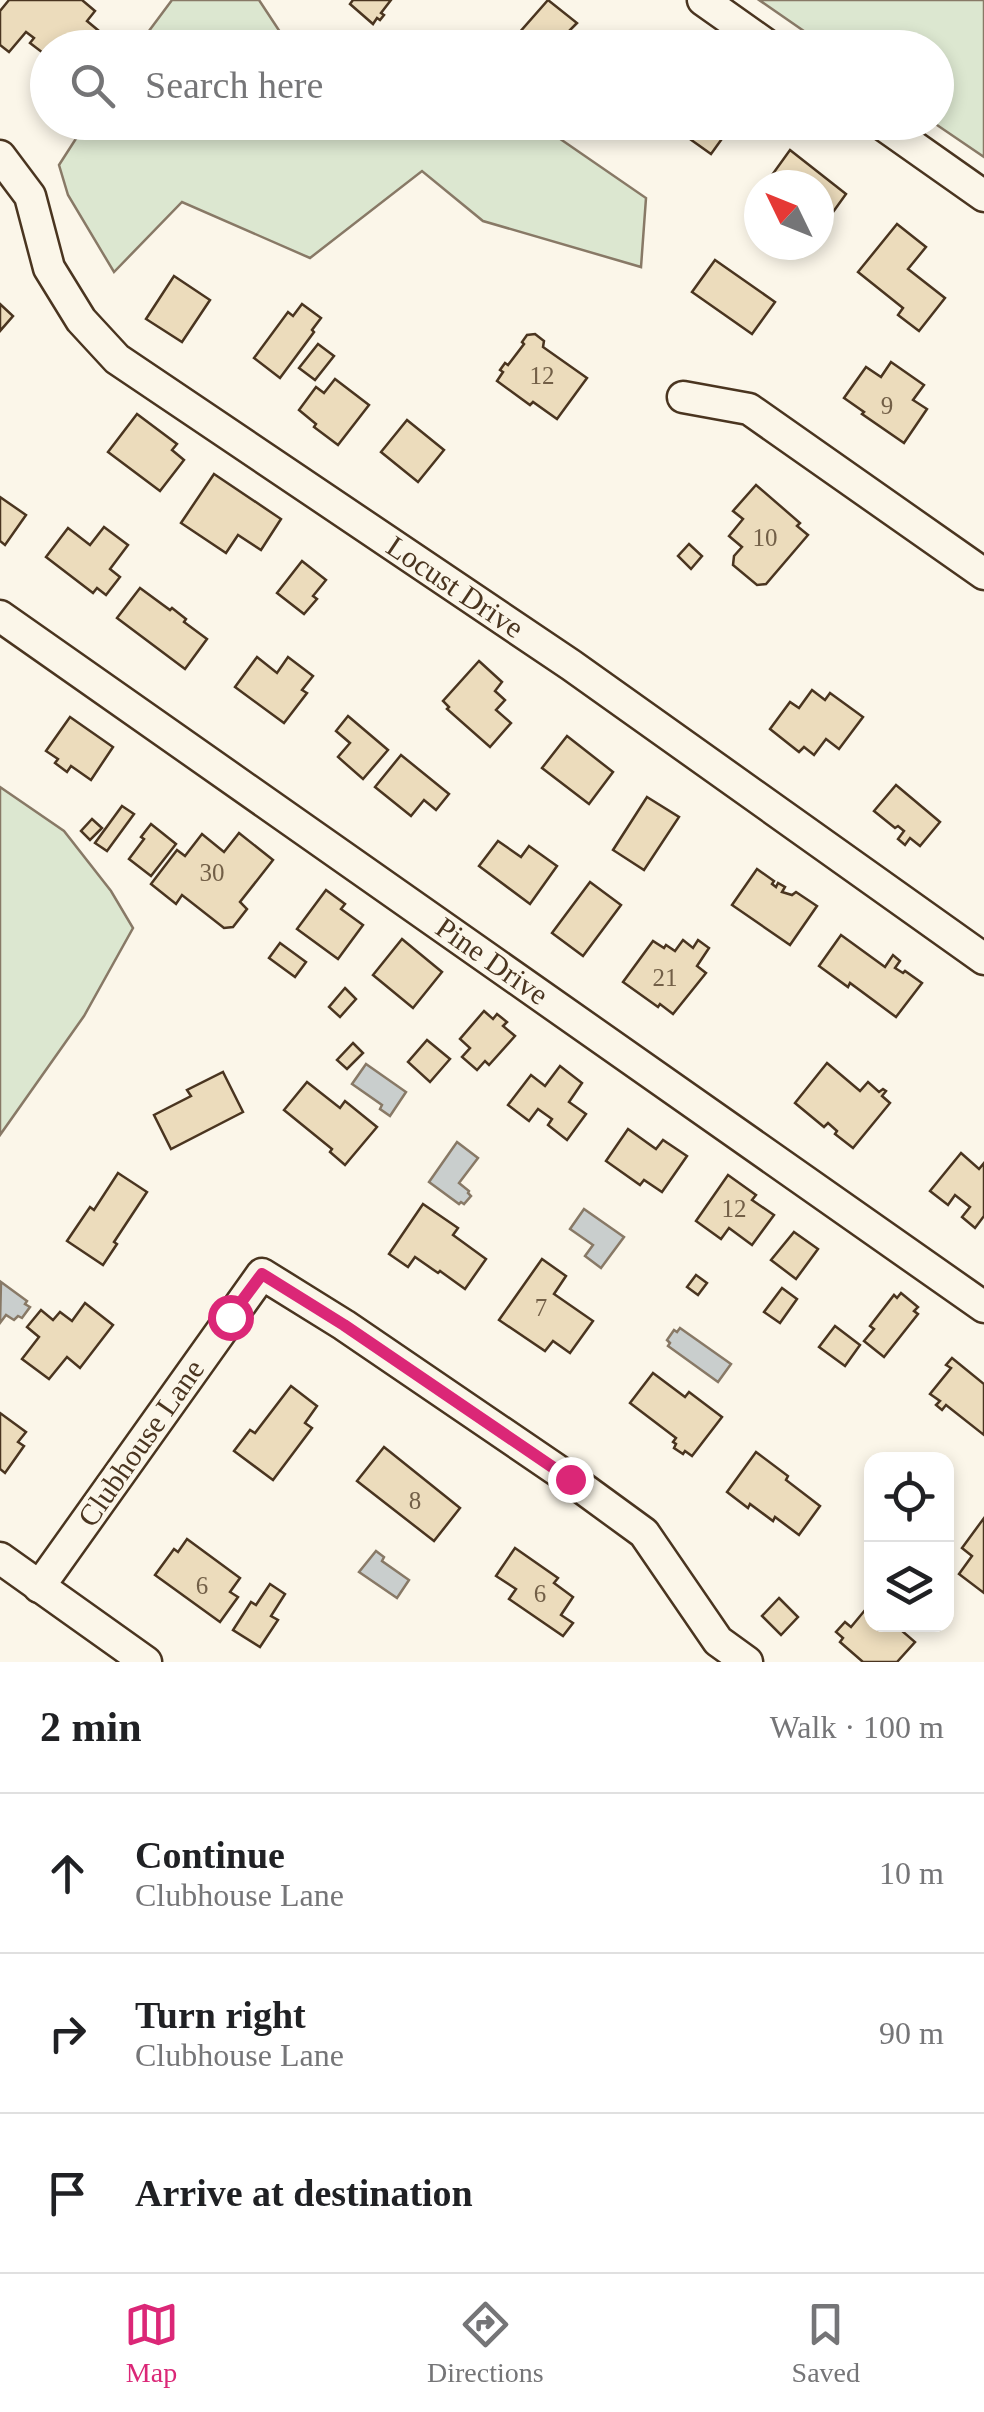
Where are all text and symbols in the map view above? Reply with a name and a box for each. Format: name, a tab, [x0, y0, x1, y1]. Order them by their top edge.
search box	[30, 30, 954, 140]
icon: search	[65, 58, 120, 113]
text: Search here	[145, 64, 323, 106]
north arrow	[744, 170, 834, 260]
house number: 12	[530, 362, 555, 389]
house number: 9	[881, 392, 893, 419]
house number: 10	[753, 524, 778, 551]
street label: Locust Drive	[381, 529, 530, 644]
house number: 30	[200, 859, 225, 886]
street label: Pine Drive	[430, 910, 555, 1011]
house number: 21	[653, 964, 678, 991]
house number: 12	[722, 1195, 747, 1222]
house number: 7	[535, 1294, 547, 1321]
route start	[208, 1295, 254, 1341]
street label: Clubhouse Lane	[71, 1353, 210, 1532]
map controls	[864, 1452, 954, 1632]
button: locate	[864, 1452, 954, 1542]
route end	[548, 1457, 594, 1503]
house number: 8	[409, 1487, 421, 1514]
button: layers	[864, 1542, 954, 1632]
house number: 6	[196, 1572, 208, 1599]
house number: 6	[534, 1580, 546, 1607]
text: 2 min	[40, 1704, 142, 1750]
text: Walk · 100 m	[770, 1709, 944, 1745]
text: Continue	[135, 1834, 285, 1876]
icon: ahead	[40, 1846, 95, 1901]
text: 10 m	[879, 1855, 944, 1891]
text: Clubhouse Lane	[135, 1877, 344, 1913]
text: Turn right	[135, 1994, 306, 2036]
icon: right	[40, 2006, 95, 2061]
text: 90 m	[879, 2015, 944, 2051]
text: Clubhouse Lane	[135, 2037, 344, 2073]
icon: arrive	[40, 2166, 95, 2221]
text: Arrive at destination	[135, 2172, 473, 2214]
tab: Map	[124, 2297, 179, 2389]
tab: Directions	[427, 2297, 544, 2389]
tab: Saved	[792, 2297, 860, 2389]

